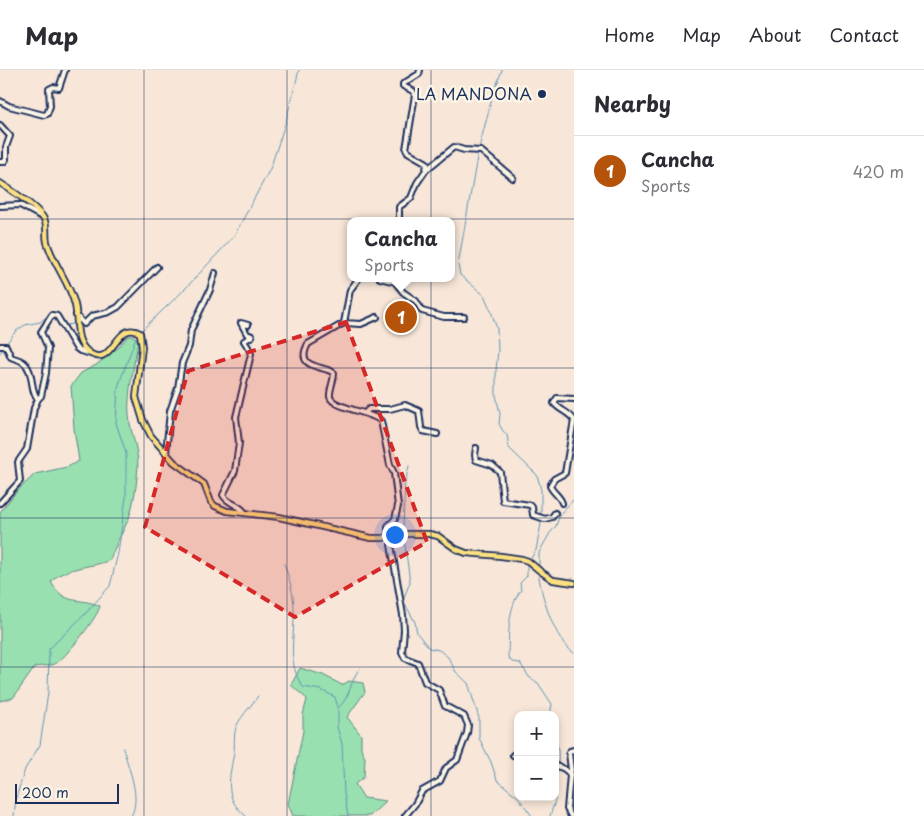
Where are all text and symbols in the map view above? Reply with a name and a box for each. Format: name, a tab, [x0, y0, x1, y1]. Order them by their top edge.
text: Map	[25, 17, 78, 53]
text: Home	[604, 21, 654, 48]
text: Map	[682, 21, 721, 48]
text: About	[749, 21, 801, 48]
text: Contact	[829, 21, 899, 48]
place label: LA MANDONA	[416, 81, 532, 105]
text: Nearby	[594, 87, 671, 119]
marker: LA MANDONA	[536, 88, 548, 100]
text: Cancha	[641, 145, 714, 173]
text: 1	[606, 159, 614, 183]
text: 420 m	[853, 159, 904, 183]
text: Sports	[641, 173, 690, 197]
popup	[347, 217, 455, 282]
text: Cancha	[364, 224, 438, 252]
text: Sports	[364, 252, 414, 276]
pin: 1	[385, 298, 417, 336]
your location	[382, 522, 408, 548]
map controls	[514, 711, 559, 801]
button: +	[514, 711, 559, 756]
button: −	[514, 756, 559, 801]
scale bar	[15, 781, 119, 804]
text: 200 m	[22, 782, 69, 803]

